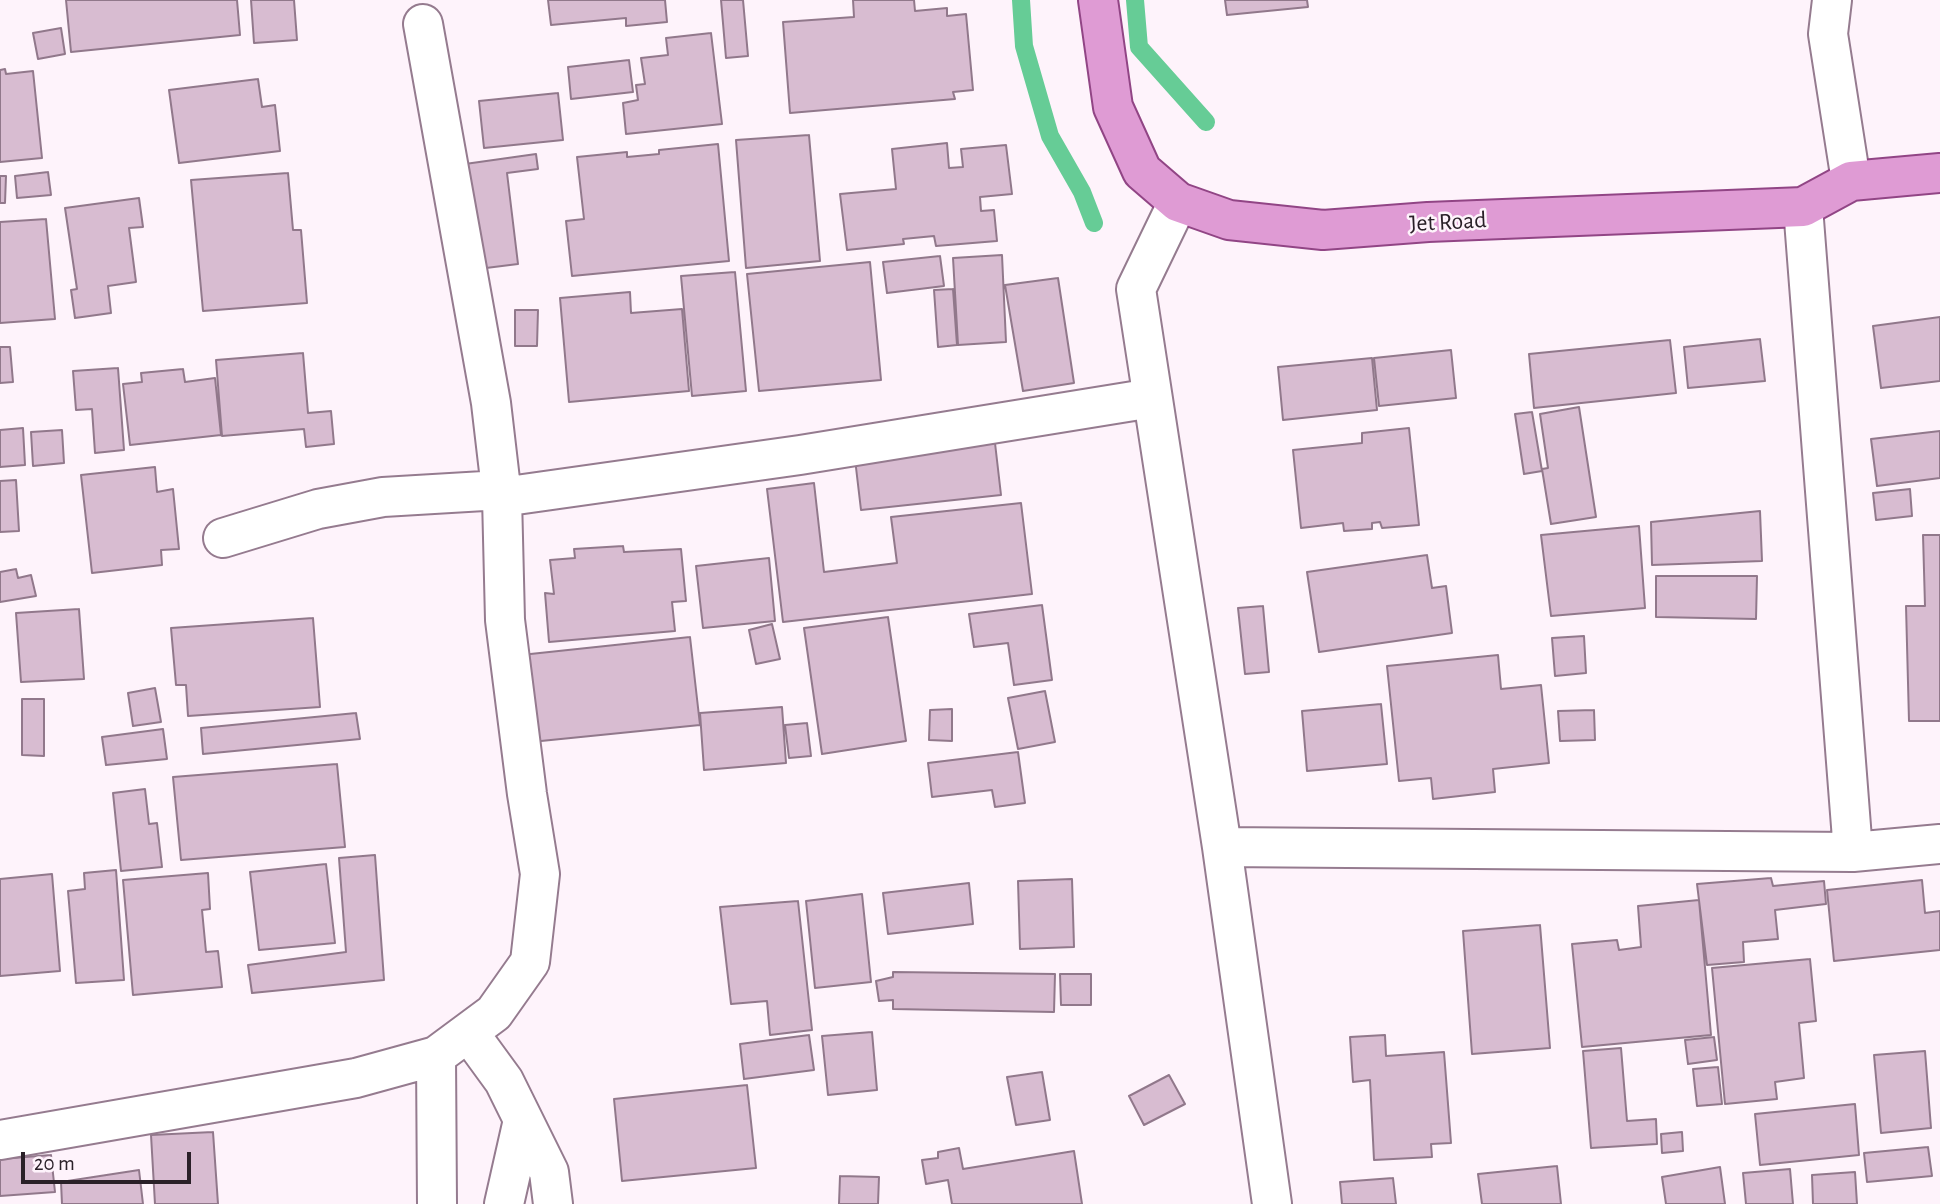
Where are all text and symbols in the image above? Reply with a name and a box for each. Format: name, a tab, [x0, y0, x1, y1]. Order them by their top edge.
street label: Jet Road	[1409, 206, 1487, 238]
scale bar	[24, 1138, 194, 1182]
text: 20 m	[34, 1153, 75, 1174]

